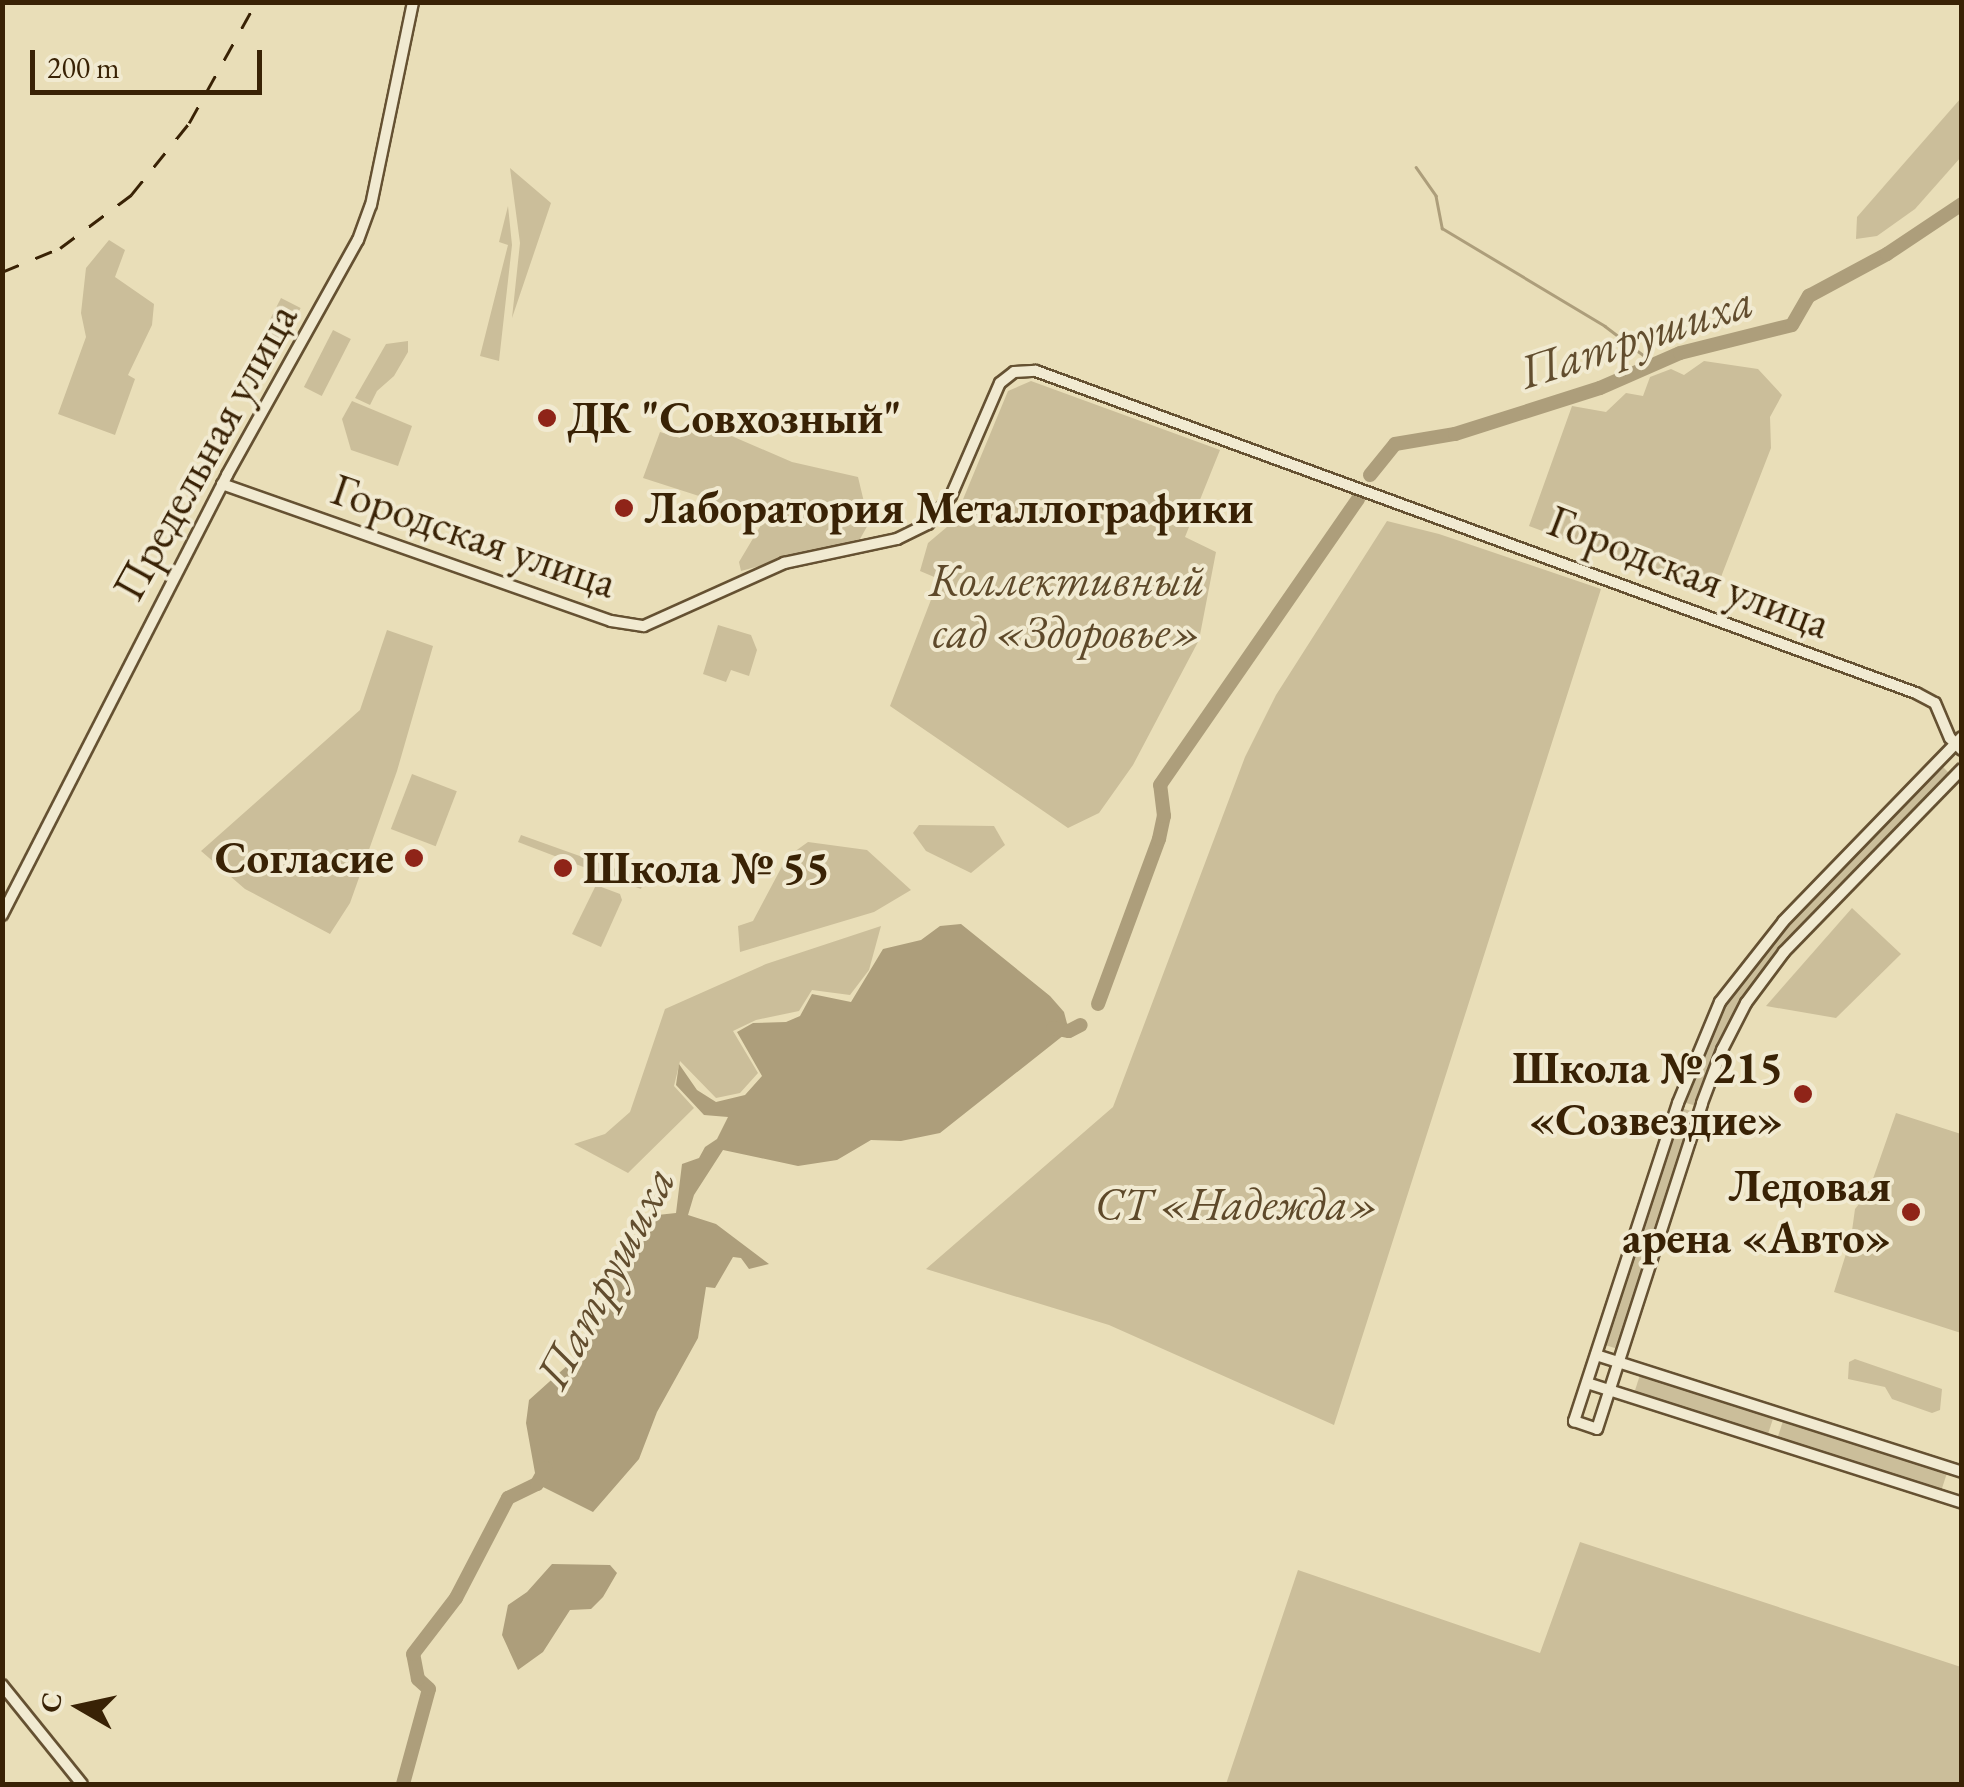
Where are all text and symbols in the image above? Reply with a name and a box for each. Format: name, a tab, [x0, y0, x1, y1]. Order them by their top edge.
scale bar	[35, 30, 268, 92]
text: 200 m	[47, 48, 120, 87]
water label: Патрушиха	[1512, 271, 1760, 401]
street label: Предельная улица	[101, 294, 309, 610]
place label: ДК "Совхозный"	[567, 391, 901, 445]
marker: ДК "Совхозный"	[536, 407, 558, 429]
street label: Городская улица	[325, 462, 623, 610]
place label: Лаборатория Металлографики	[644, 481, 1254, 535]
street label: Городская улица	[1541, 494, 1837, 650]
marker: Лаборатория Металлографики	[613, 497, 635, 519]
park label: Коллективный сад «Здоровье»	[929, 553, 1205, 659]
place label: Согласие	[215, 831, 394, 885]
place label: Школа № 55	[583, 841, 830, 895]
marker: Согласие	[403, 847, 425, 869]
marker: Школа № 55	[552, 857, 574, 879]
place label: Школа № 215 «Созвездие»	[1512, 1041, 1783, 1147]
marker: Школа № 215 «Созвездие»	[1792, 1083, 1814, 1105]
water label: Патрушиха	[523, 1156, 687, 1398]
place label: Ледовая арена «Авто»	[1622, 1159, 1891, 1265]
park label: СТ «Надежда»	[1095, 1177, 1379, 1231]
marker: Ледовая арена «Авто»	[1900, 1201, 1922, 1223]
north arrow	[30, 1657, 130, 1757]
text: С	[31, 1690, 70, 1715]

